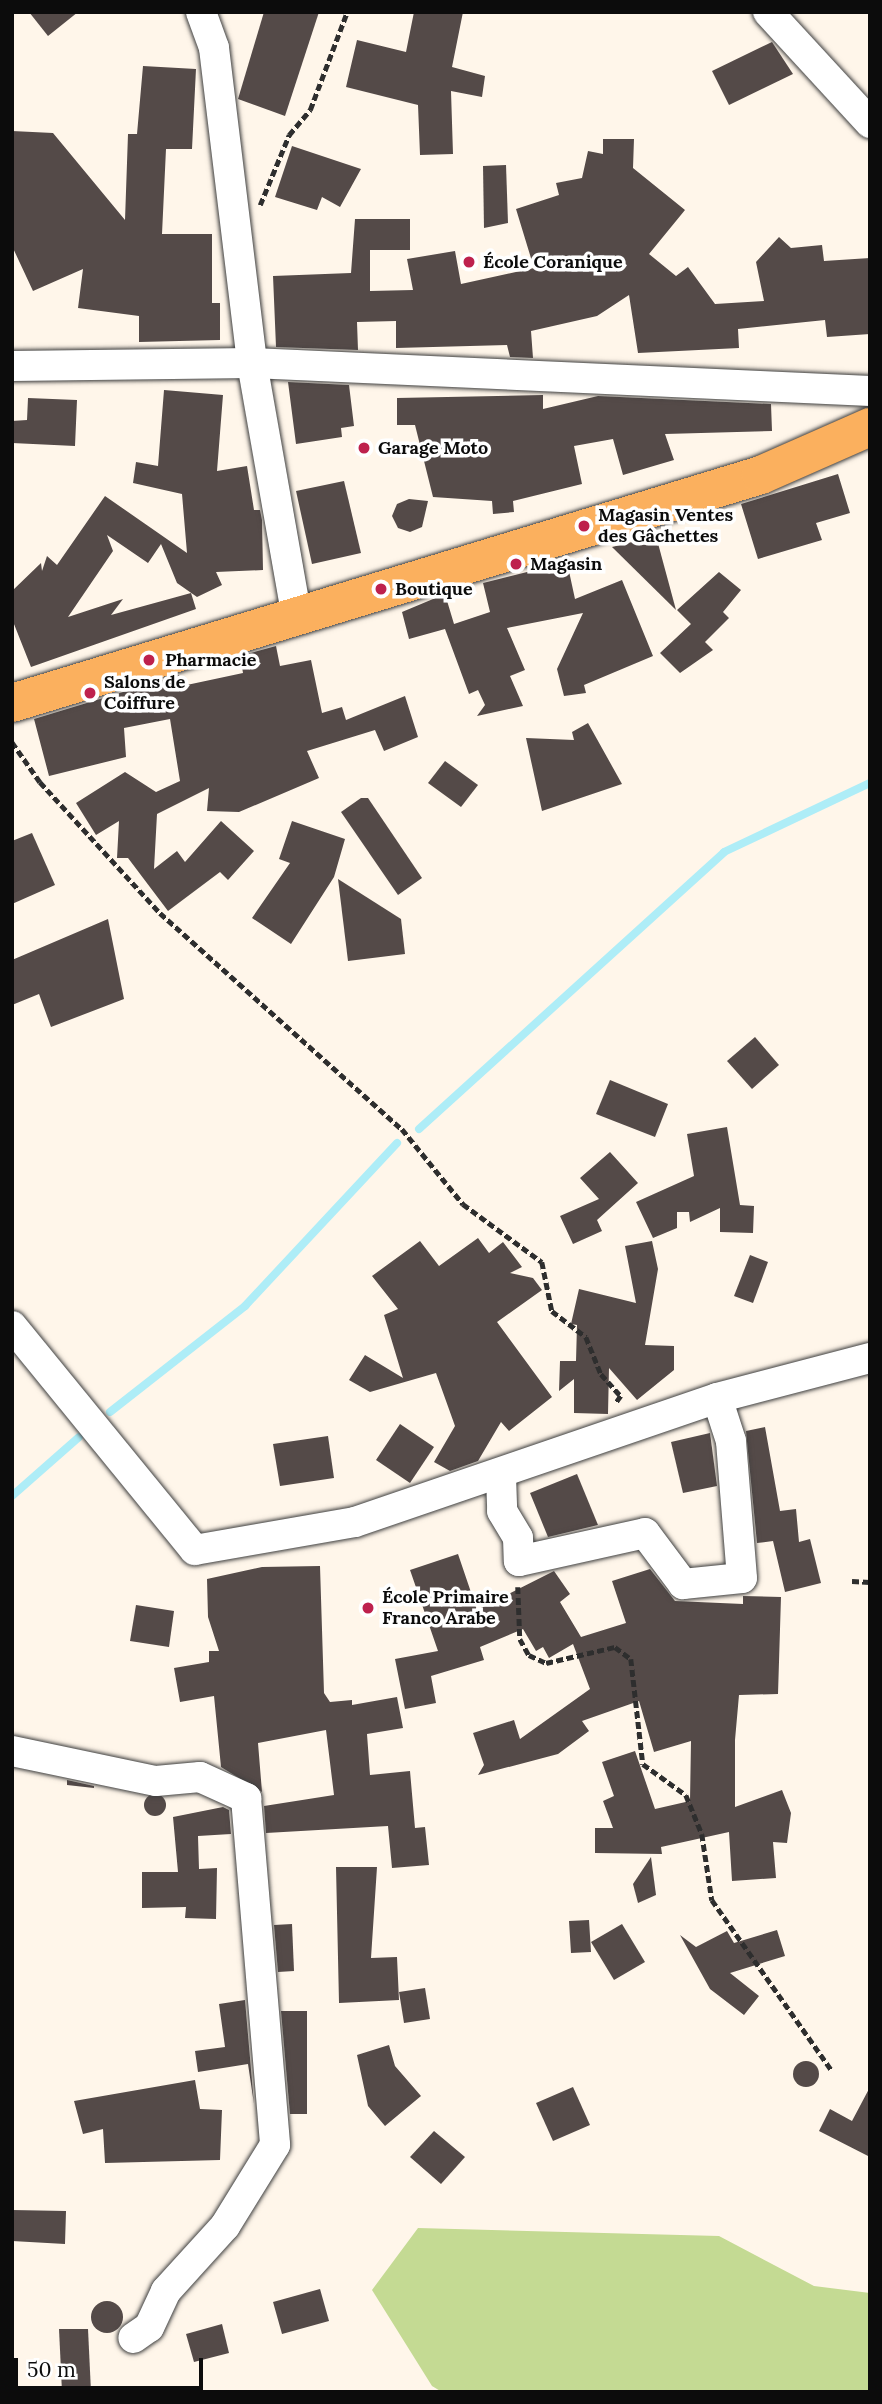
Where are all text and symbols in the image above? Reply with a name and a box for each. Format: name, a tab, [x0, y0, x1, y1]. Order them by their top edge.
place label: École Coranique	[483, 251, 623, 273]
marker: École Coranique	[461, 254, 477, 270]
place label: Garage Moto	[378, 437, 488, 459]
marker: Garage Moto	[356, 440, 372, 456]
place label: Magasin Ventes des Gâchettes	[598, 505, 733, 548]
marker: Magasin Ventes des Gâchettes	[576, 518, 592, 534]
place label: Magasin	[530, 553, 602, 575]
marker: Magasin	[508, 556, 524, 572]
place label: Boutique	[395, 578, 473, 600]
marker: Boutique	[373, 581, 389, 597]
place label: Pharmacie	[165, 649, 257, 671]
marker: Pharmacie	[139, 650, 159, 670]
place label: Salons de Coiffure	[104, 672, 185, 714]
marker: Salons de Coiffure	[82, 685, 98, 701]
place label: École Primaire Franco Arabe	[382, 1587, 509, 1630]
marker: École Primaire Franco Arabe	[360, 1600, 376, 1616]
scale bar	[18, 2344, 206, 2388]
text: 50 m	[27, 2356, 76, 2383]

